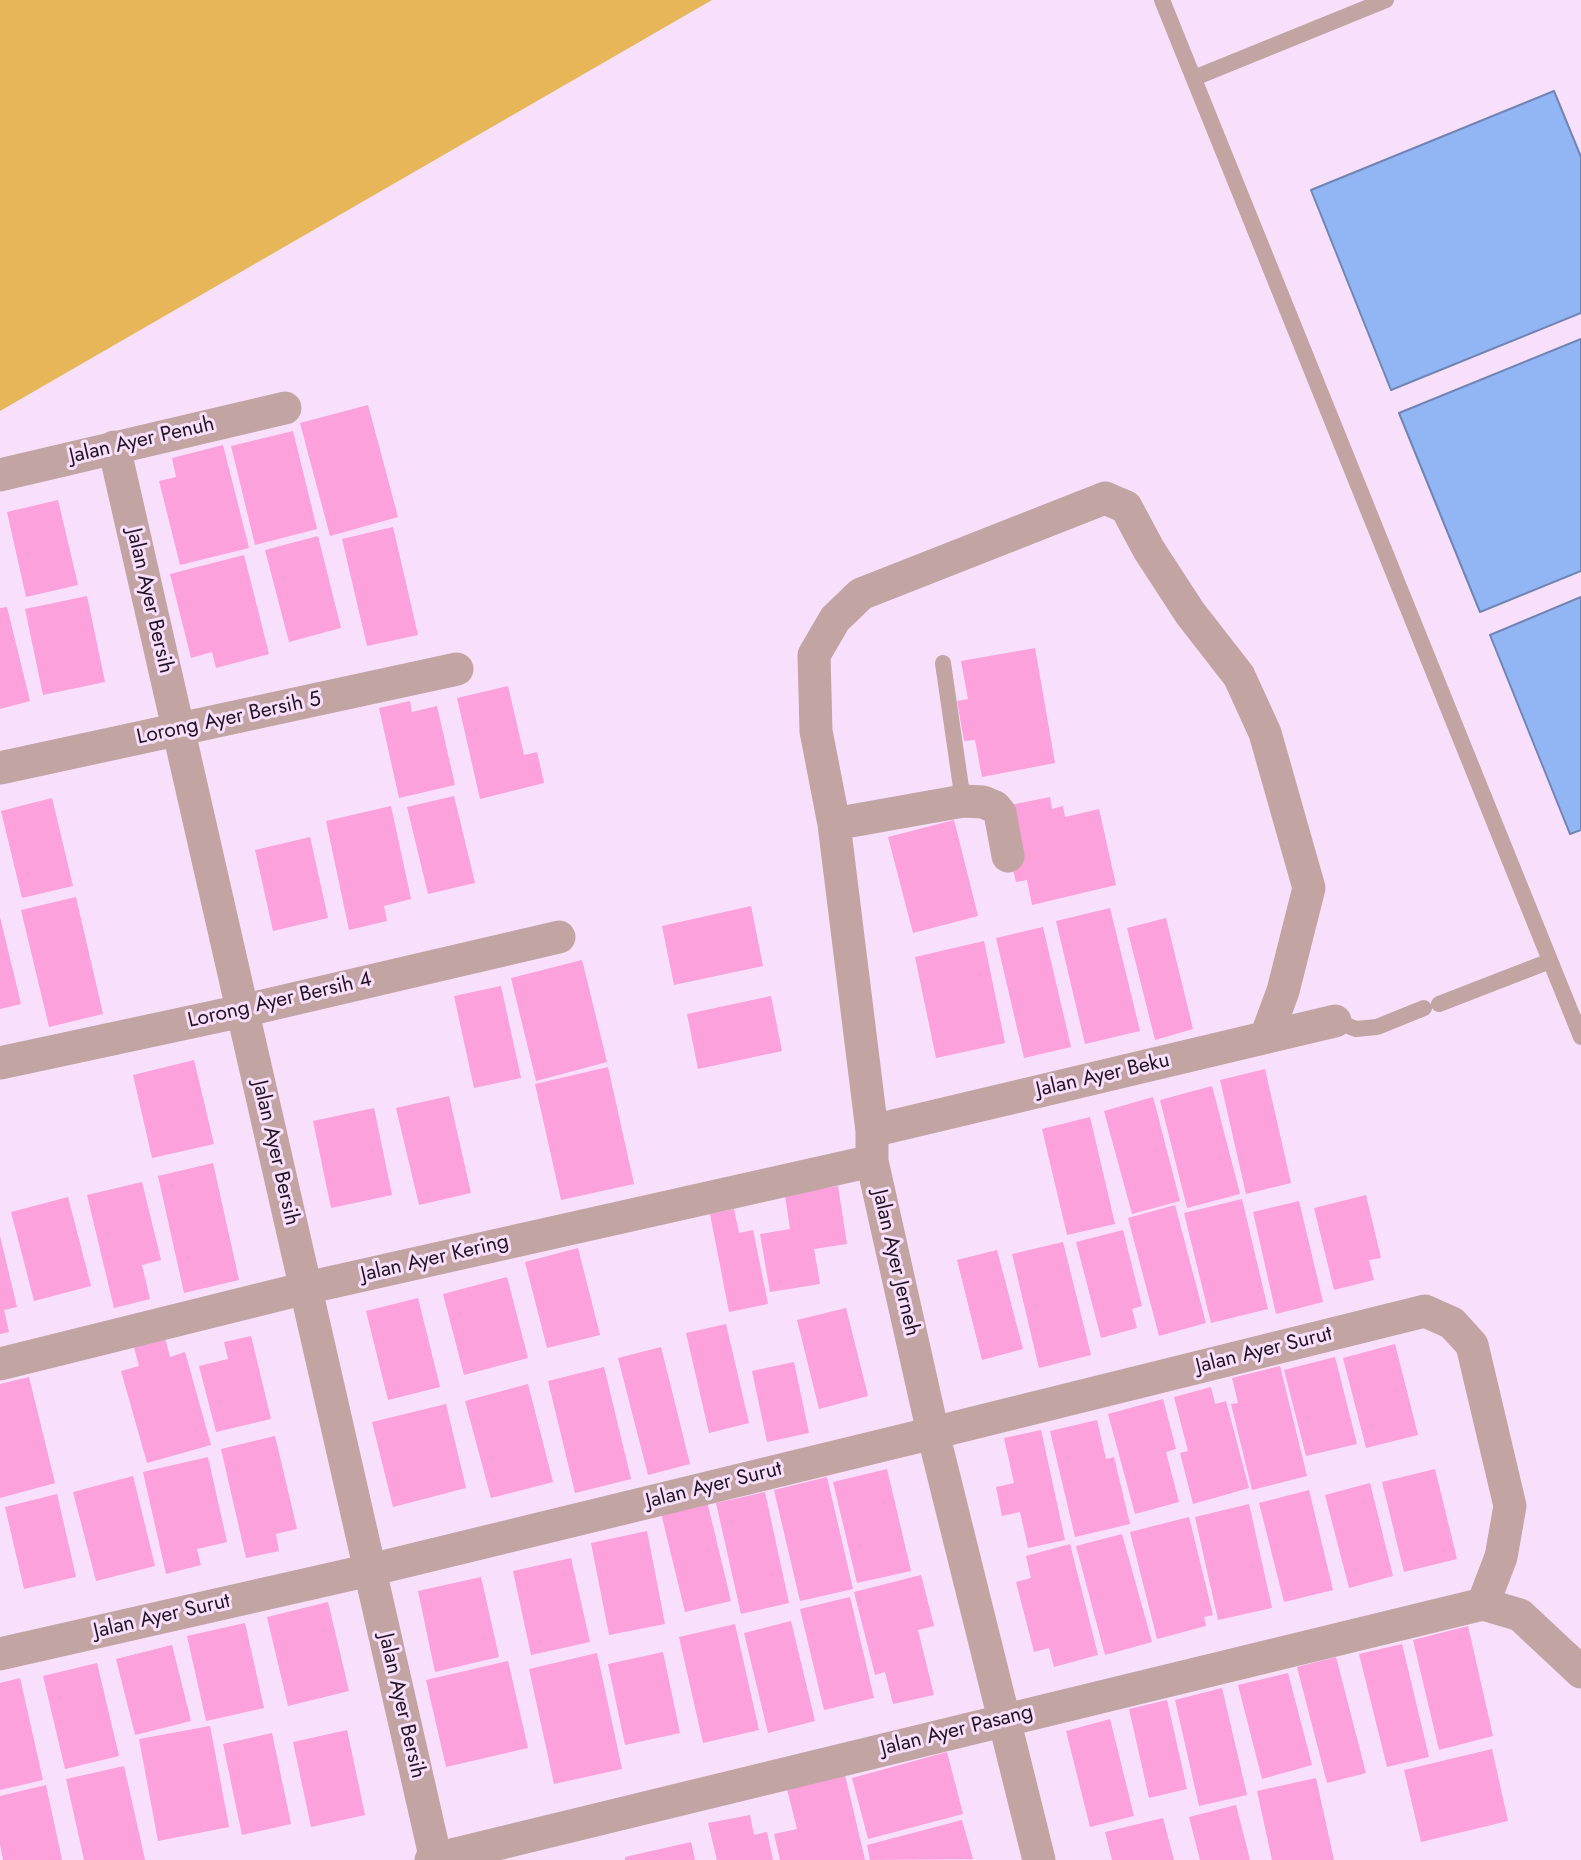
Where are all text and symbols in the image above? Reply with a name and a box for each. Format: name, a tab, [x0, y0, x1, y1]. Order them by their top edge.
street label: Jalan Ayer Penuh	[67, 412, 217, 470]
street label: Jalan Ayer Bersih	[120, 526, 178, 676]
street label: Lorong Ayer Bersih 5	[135, 687, 323, 751]
street label: Lorong Ayer Bersih 4	[186, 968, 374, 1034]
street label: Jalan Ayer Beku	[1034, 1048, 1172, 1104]
street label: Jalan Ayer Bersih	[246, 1078, 304, 1228]
street label: Jalan Ayer Jerneh	[866, 1187, 924, 1339]
street label: Jalan Ayer Kering	[359, 1230, 511, 1288]
street label: Jalan Ayer Surut	[1193, 1322, 1335, 1380]
street label: Jalan Ayer Surut	[643, 1457, 785, 1515]
street label: Jalan Ayer Surut	[91, 1589, 233, 1645]
street label: Jalan Ayer Bersih	[372, 1631, 430, 1781]
street label: Jalan Ayer Pasang	[878, 1700, 1036, 1762]

